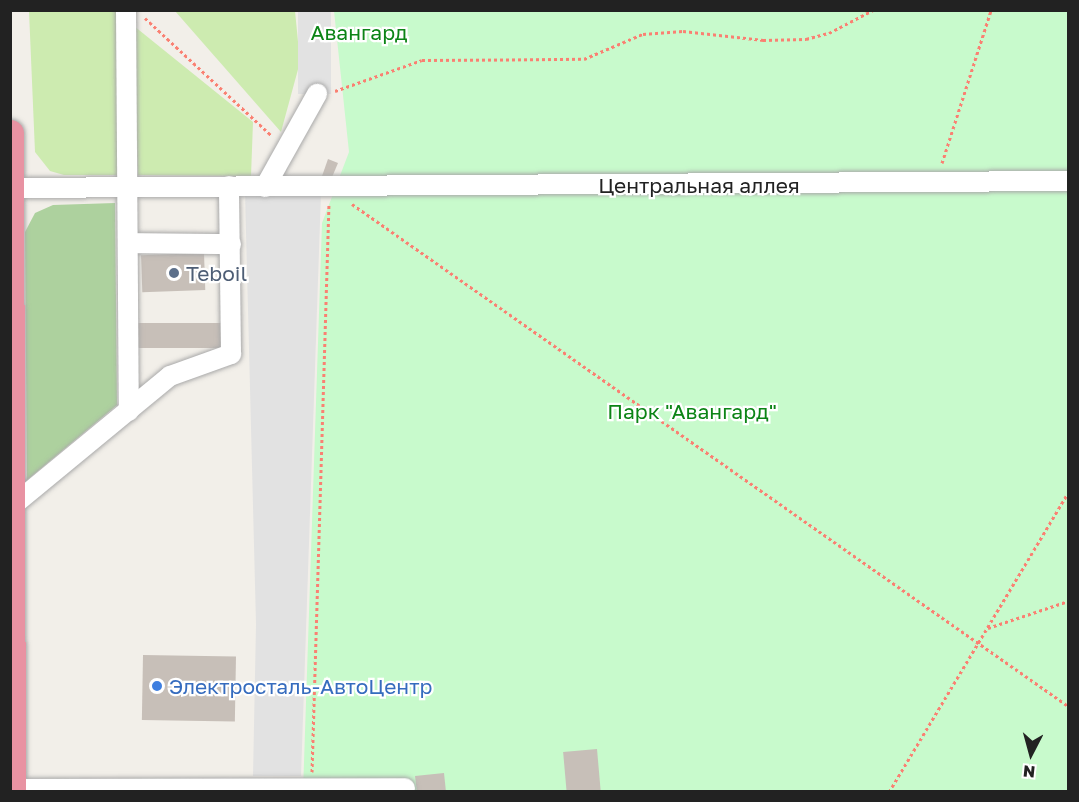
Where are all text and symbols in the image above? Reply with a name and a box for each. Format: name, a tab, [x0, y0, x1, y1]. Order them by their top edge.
park label: Авангард	[310, 19, 408, 45]
street label: Центральная аллея	[598, 172, 800, 198]
place label: Teboil	[186, 260, 247, 286]
marker: Teboil	[167, 266, 181, 280]
park label: Парк "Авангард"	[607, 398, 777, 424]
place label: Электросталь-АвтоЦентр	[169, 673, 432, 699]
marker: Электросталь-АвтоЦентр	[150, 679, 164, 693]
north arrow	[1001, 724, 1061, 784]
text: N	[1022, 761, 1036, 782]

